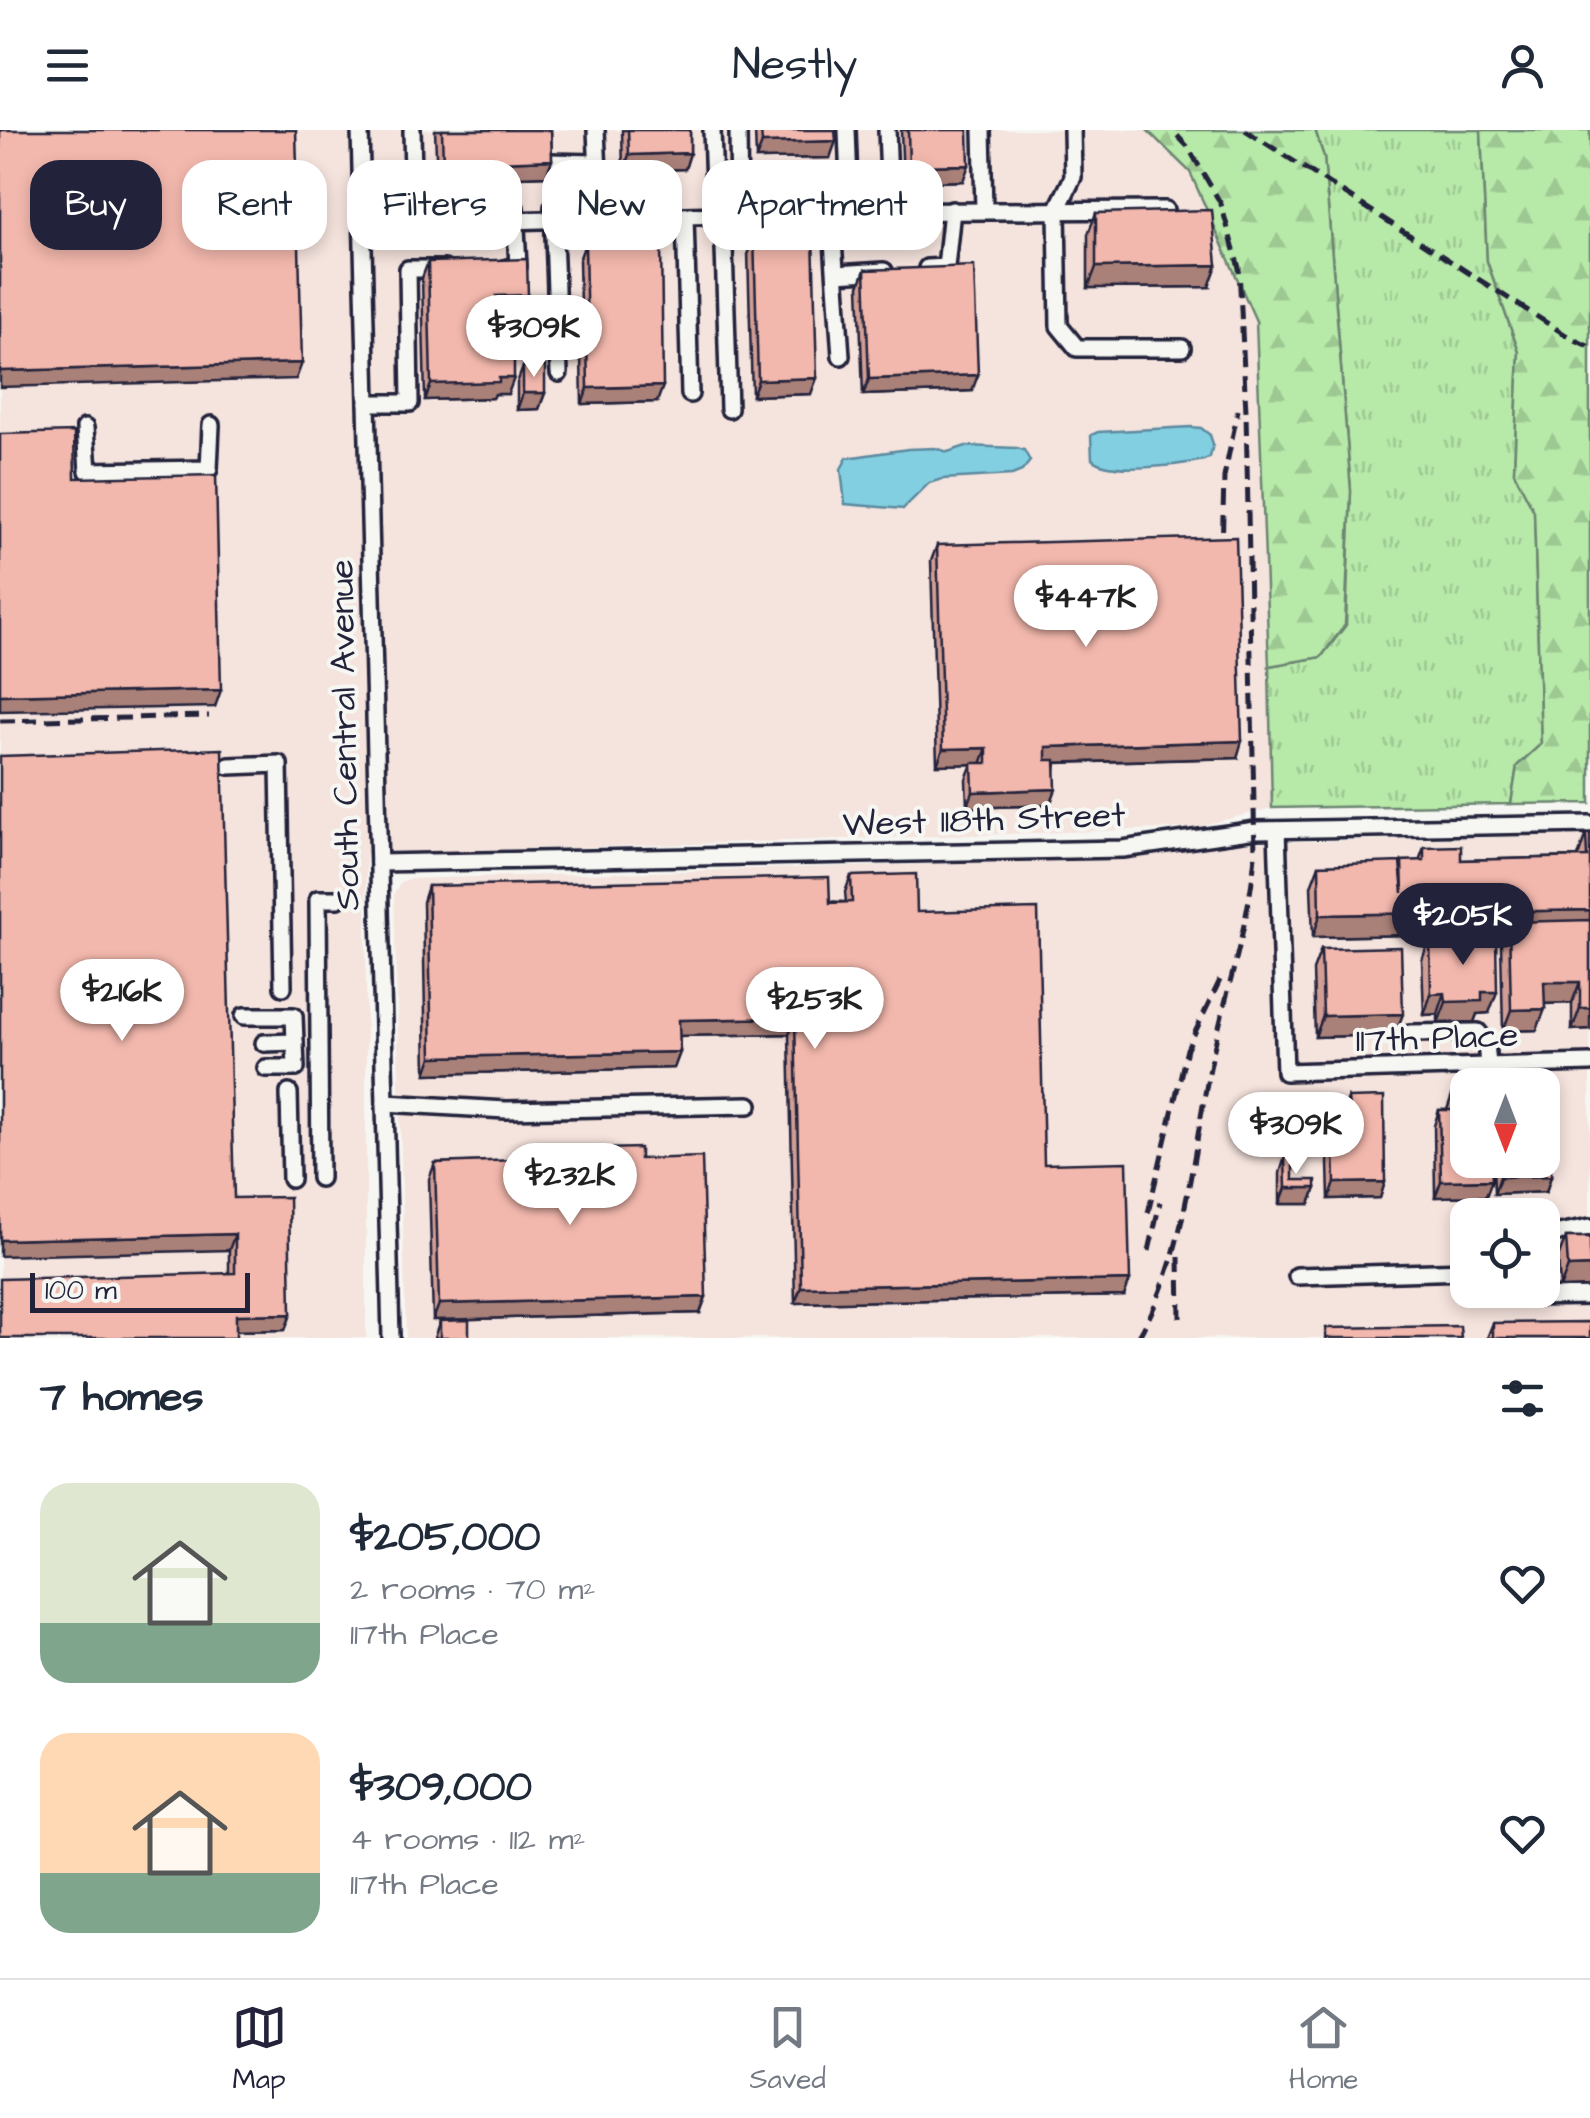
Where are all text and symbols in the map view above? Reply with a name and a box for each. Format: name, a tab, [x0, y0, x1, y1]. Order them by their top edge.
text: Nestly	[732, 34, 858, 96]
icon: menu	[40, 38, 95, 93]
icon: person	[1495, 38, 1550, 93]
chip: Buy	[30, 160, 162, 250]
chip: Rent	[182, 160, 327, 250]
chip: Filters	[347, 160, 522, 250]
chip: New	[542, 160, 682, 250]
chip: Apartment	[702, 160, 943, 250]
pin: $309K	[464, 295, 604, 380]
text: $309K	[488, 305, 580, 350]
street label: South Central Avenue	[317, 559, 373, 911]
pin: $447K	[1016, 565, 1156, 650]
text: $447K	[1036, 575, 1136, 620]
street label: West 118th Street	[842, 791, 1126, 849]
pin: $205K	[1393, 883, 1533, 968]
text: $205K	[1414, 893, 1512, 938]
pin: $216K	[52, 959, 192, 1044]
pin: $253K	[745, 967, 885, 1052]
text: $216K	[82, 969, 162, 1014]
text: $253K	[768, 977, 862, 1022]
street label: 117th Place	[1355, 1011, 1519, 1065]
north arrow	[1450, 1068, 1560, 1178]
map controls	[1450, 1068, 1560, 1308]
pin: $309K	[1226, 1092, 1366, 1177]
text: $309K	[1250, 1102, 1342, 1147]
pin: $232K	[500, 1143, 640, 1228]
text: $232K	[525, 1153, 615, 1198]
button: locate	[1450, 1198, 1560, 1308]
scale bar	[30, 1268, 250, 1312]
text: 100 m	[45, 1271, 117, 1310]
text: 7 homes	[40, 1369, 204, 1427]
icon: filters	[1495, 1371, 1550, 1426]
text: $205,000	[350, 1509, 541, 1567]
icon: home	[120, 1523, 240, 1643]
icon: heart	[1495, 1556, 1550, 1611]
text: 2 rooms · 70 m²	[350, 1567, 595, 1612]
text: 117th Place	[350, 1612, 499, 1657]
text: $309,000	[350, 1759, 532, 1817]
icon: home	[120, 1773, 240, 1893]
icon: heart	[1495, 1806, 1550, 1861]
text: 4 rooms · 112 m²	[350, 1817, 586, 1862]
text: 117th Place	[350, 1862, 499, 1907]
tab: Map	[232, 2000, 287, 2099]
tab: Saved	[750, 2000, 826, 2099]
tab: Home	[1289, 2000, 1358, 2099]

